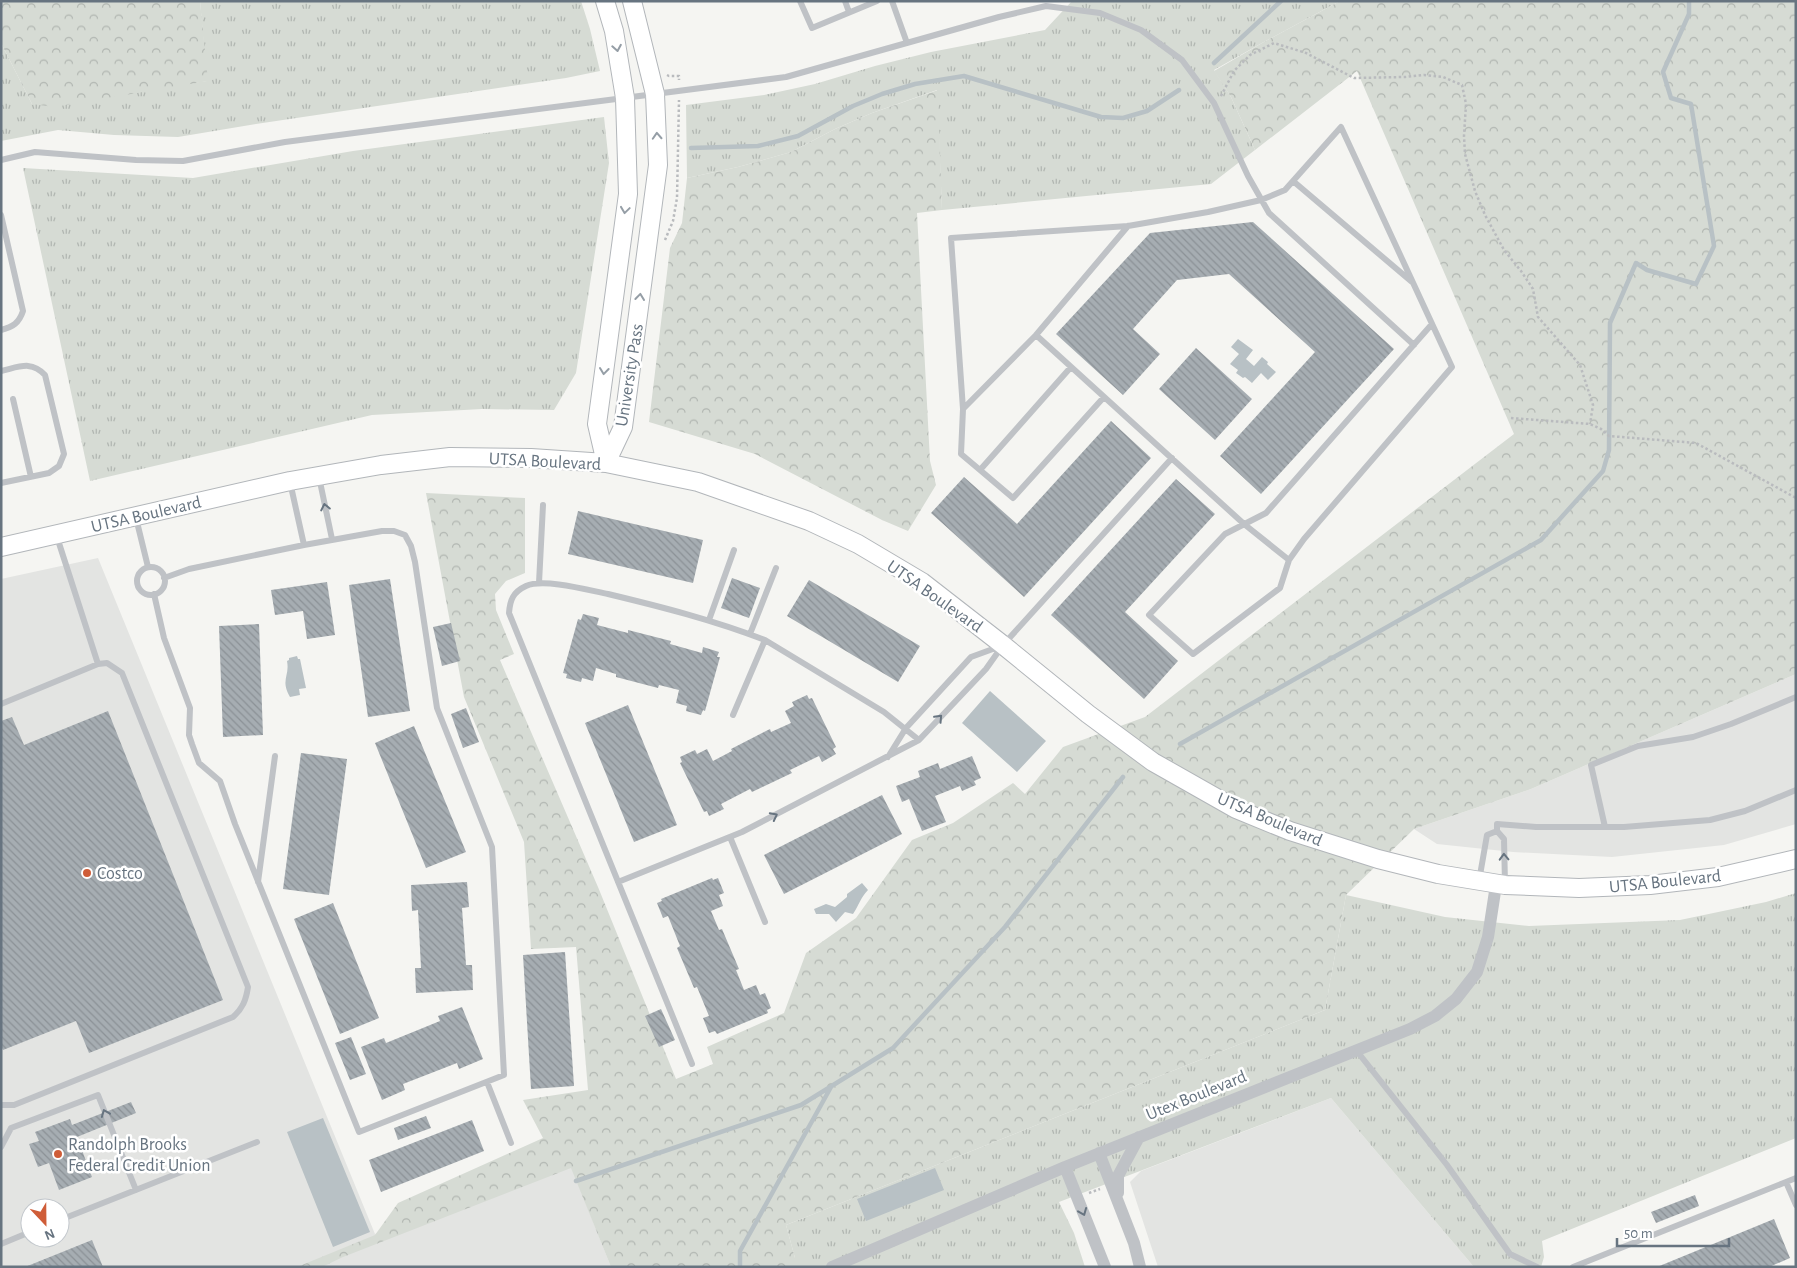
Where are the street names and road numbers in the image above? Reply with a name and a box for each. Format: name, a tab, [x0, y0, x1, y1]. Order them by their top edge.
street label: University Pass	[613, 322, 647, 428]
street label: UTSA Boulevard	[488, 450, 602, 474]
street label: UTSA Boulevard	[89, 494, 203, 536]
street label: UTSA Boulevard	[883, 557, 986, 636]
street label: UTSA Boulevard	[1214, 790, 1325, 850]
street label: UTSA Boulevard	[1608, 867, 1722, 897]
street label: Utex Boulevard	[1144, 1068, 1249, 1124]

